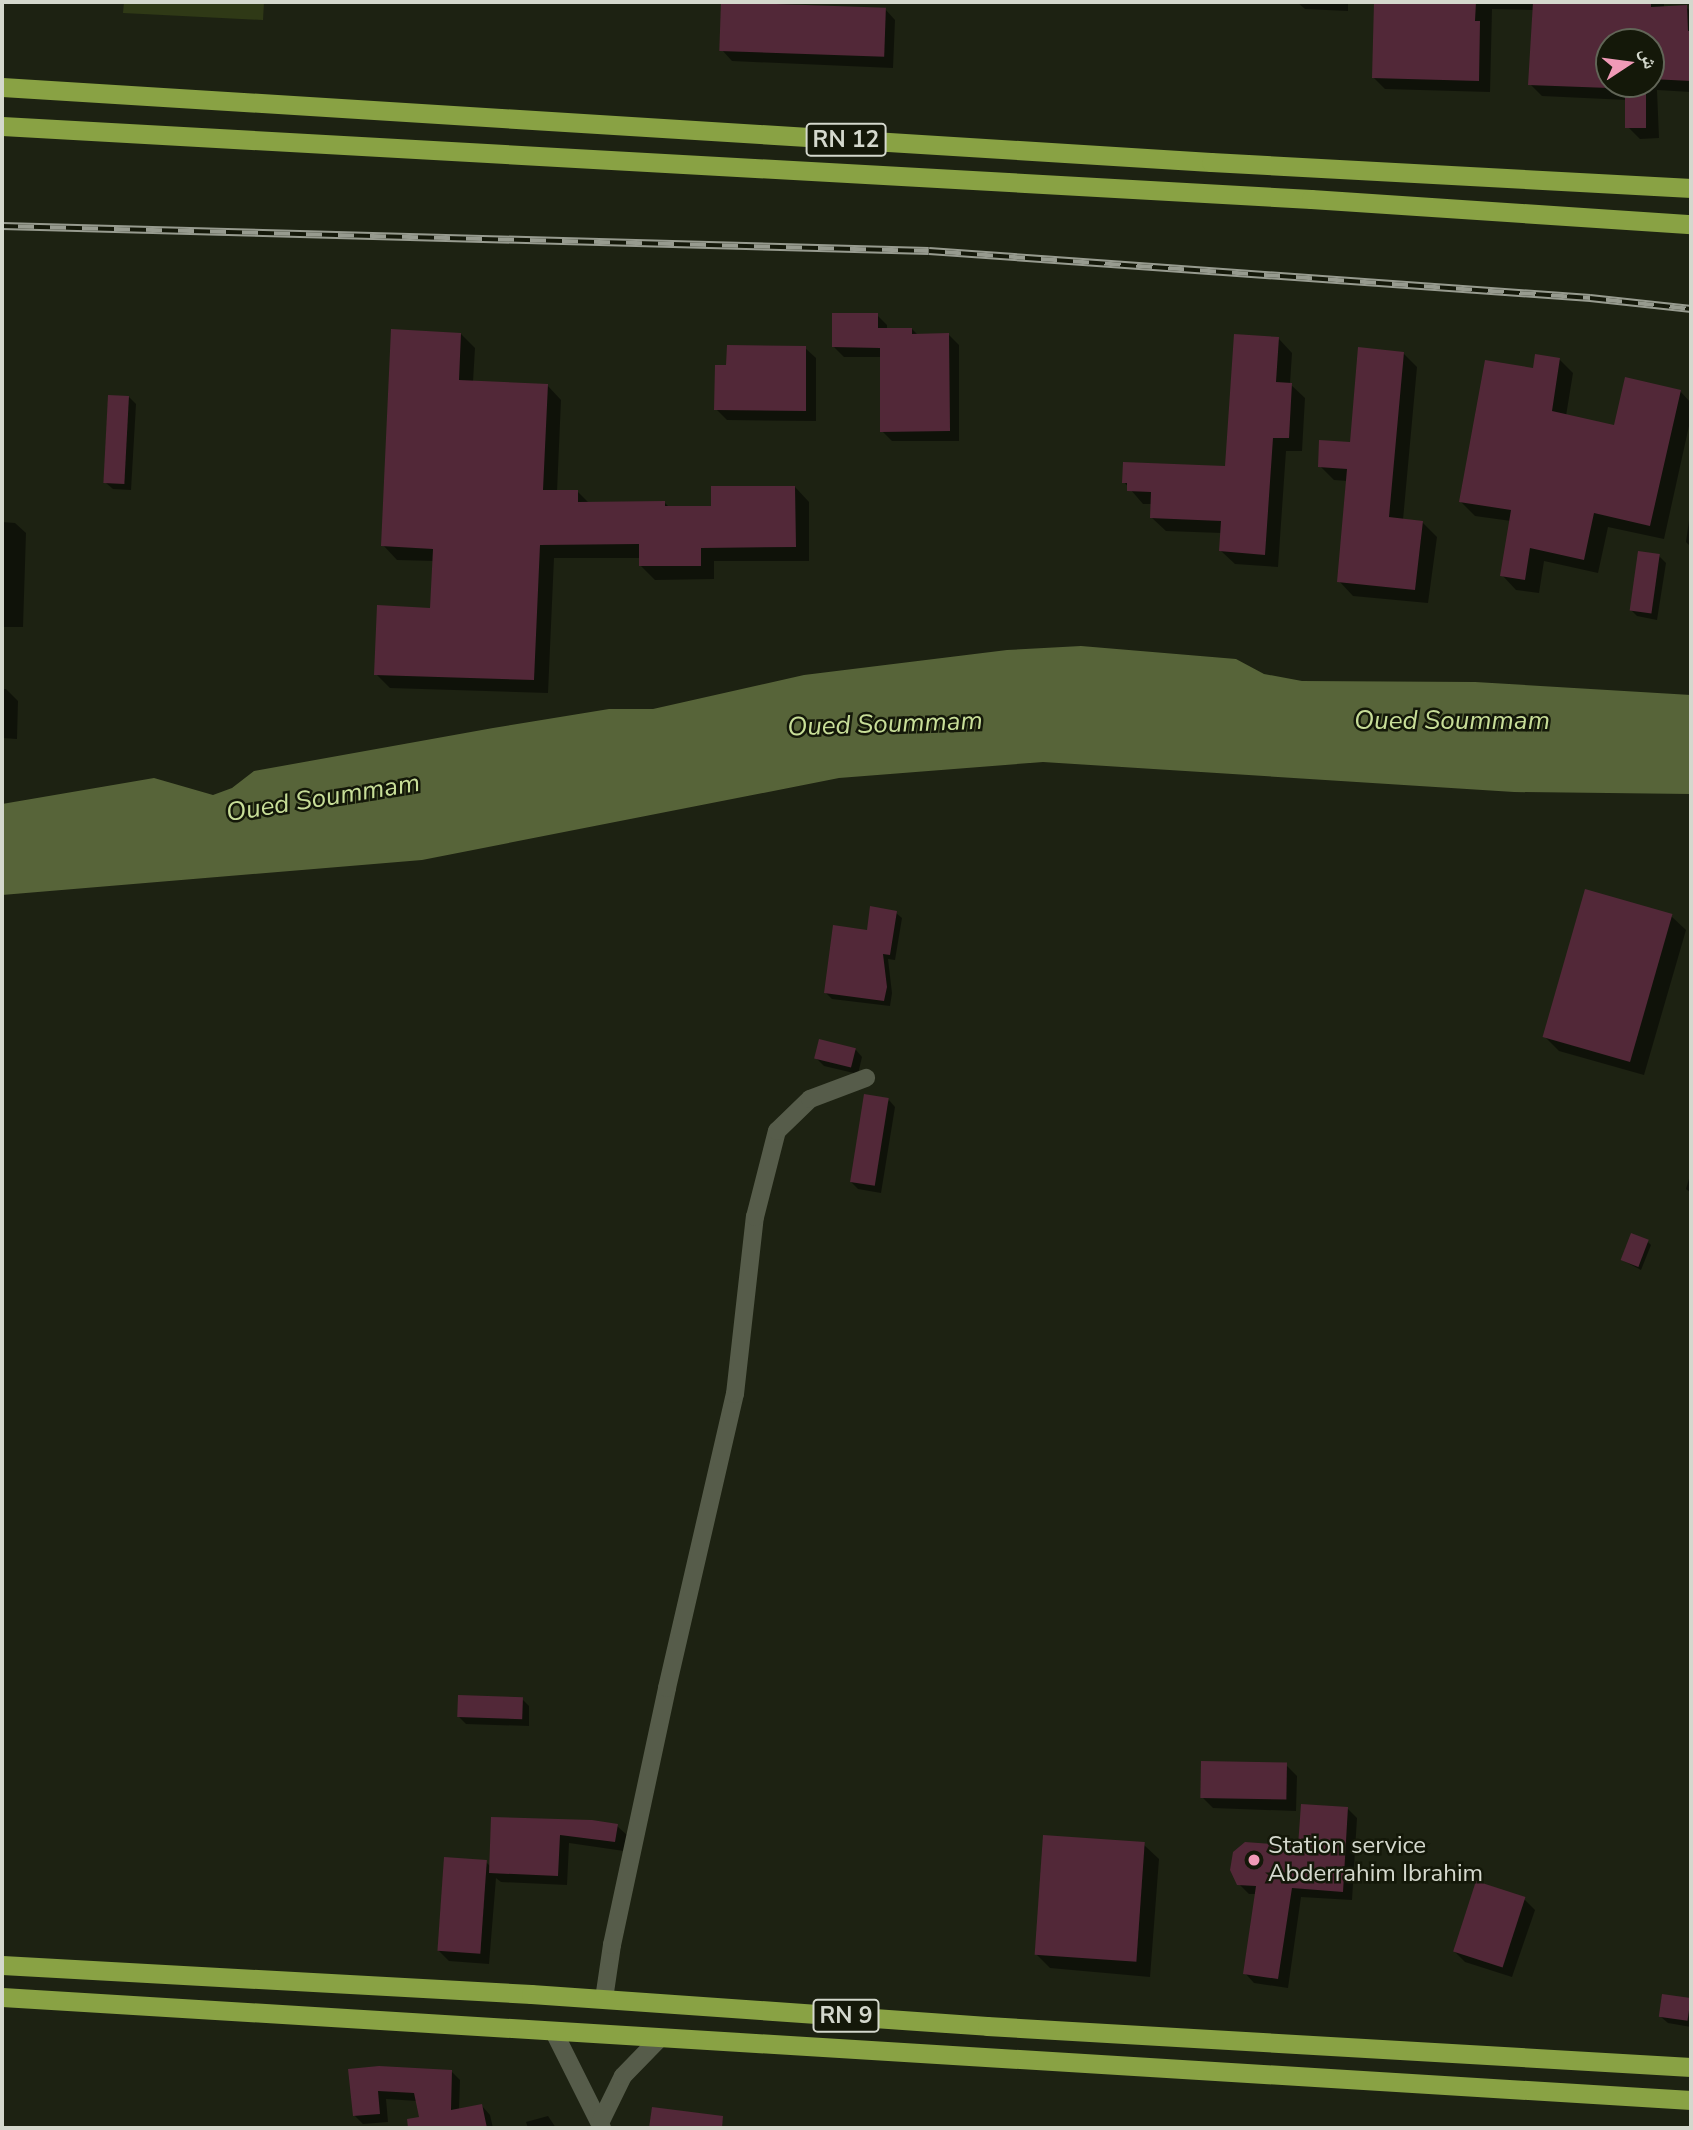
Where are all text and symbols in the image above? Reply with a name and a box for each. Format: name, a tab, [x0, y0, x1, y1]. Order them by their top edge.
north arrow	[1595, 28, 1665, 98]
text: ش	[1634, 46, 1663, 71]
road number: RN 12	[804, 120, 888, 160]
water label: Oued Soummam	[787, 705, 983, 743]
water label: Oued Soummam	[1354, 705, 1550, 737]
water label: Oued Soummam	[224, 767, 422, 829]
place label: Station service Abderrahim Ibrahim	[1268, 1832, 1483, 1888]
marker: Station service Abderrahim Ibrahim	[1246, 1852, 1262, 1868]
road number: RN 9	[811, 1996, 881, 2036]

